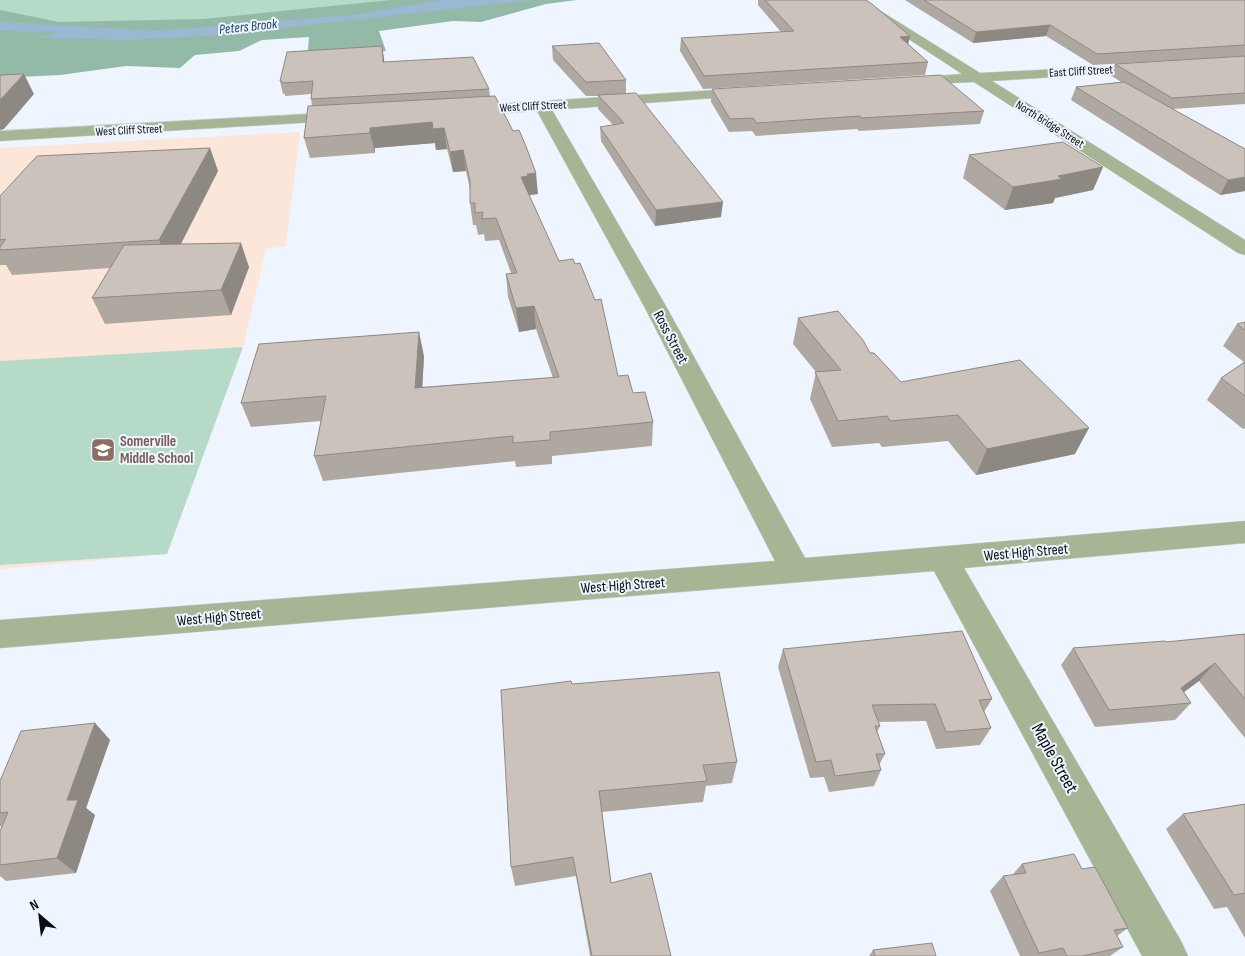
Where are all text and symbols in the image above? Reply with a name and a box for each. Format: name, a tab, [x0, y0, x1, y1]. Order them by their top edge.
water label: Peters Brook	[218, 15, 279, 38]
street label: East Cliff Street	[1049, 62, 1114, 81]
street label: West Cliff Street	[499, 97, 567, 116]
street label: North Bridge Street	[1013, 97, 1087, 152]
street label: West Cliff Street	[95, 121, 163, 140]
street label: Ross Street	[649, 307, 693, 368]
place label: Somerville Middle School	[120, 432, 193, 468]
school or university icon: Somerville Middle School	[90, 437, 116, 463]
street label: West High Street	[983, 539, 1069, 566]
street label: West High Street	[580, 573, 666, 598]
street label: West High Street	[176, 604, 262, 631]
street label: Maple Street	[1027, 720, 1083, 797]
north arrow	[15, 891, 65, 941]
text: N	[27, 896, 41, 914]

